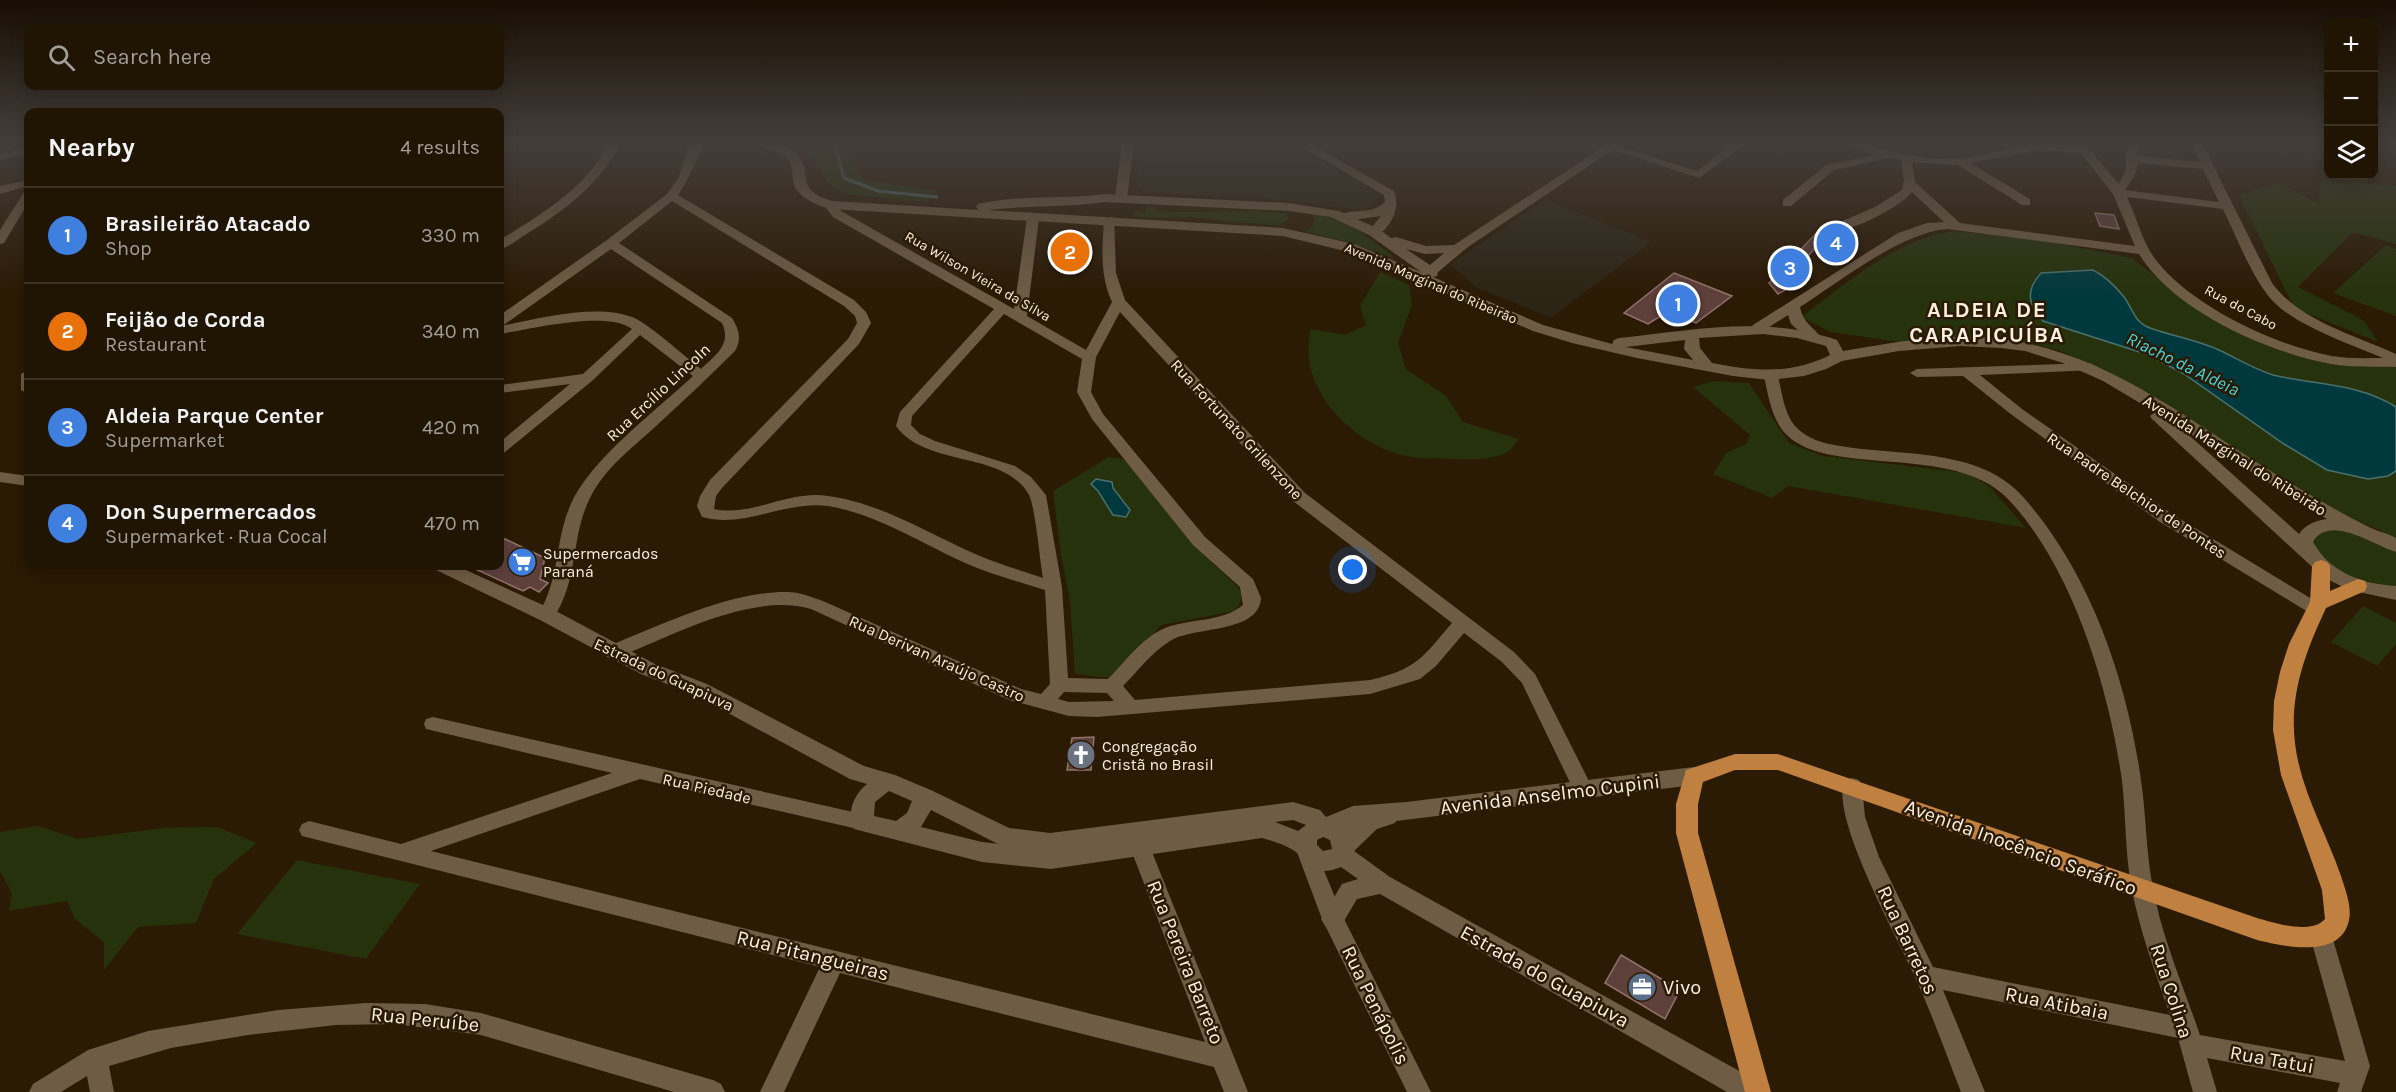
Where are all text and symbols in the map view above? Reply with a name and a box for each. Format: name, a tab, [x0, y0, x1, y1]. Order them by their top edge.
map controls	[2324, 18, 2378, 180]
button: +	[2324, 18, 2378, 72]
search box	[24, 24, 504, 90]
icon: search	[45, 41, 78, 74]
text: Search here	[93, 44, 211, 70]
button: −	[2324, 72, 2378, 126]
button: layers	[2324, 126, 2378, 180]
text: Nearby	[48, 132, 135, 163]
text: 4 results	[400, 136, 480, 159]
text: Brasileirão Atacado	[105, 211, 310, 237]
pin: 4	[1816, 220, 1856, 266]
text: 1	[64, 224, 71, 247]
text: 330 m	[421, 224, 480, 247]
street label: Rua Wilson Vieira da Silva	[902, 228, 1054, 325]
pin: 2	[1050, 230, 1090, 274]
text: Shop	[105, 237, 152, 260]
street label: Avenida Marginal do Ribeirão	[1342, 239, 1520, 328]
pin: 3	[1770, 246, 1810, 290]
street label: Rua do Cabo	[2202, 281, 2280, 334]
pin: 1	[1658, 282, 1698, 326]
district label: ALDEIA DE CARAPICUÍBA	[1909, 297, 2065, 348]
text: Feijão de Corda	[105, 307, 266, 333]
text: 2	[61, 320, 74, 343]
text: 340 m	[422, 320, 480, 343]
water label: Riacho da Aldeia	[2123, 327, 2243, 401]
text: Restaurant	[105, 333, 207, 356]
street label: Rua Ercílio Lincoln	[603, 339, 714, 445]
street label: Rua Fortunato Grilenzone	[1167, 355, 1307, 503]
street label: Avenida Marginal do Ribeirão	[2140, 391, 2330, 520]
text: Aldeia Parque Center	[105, 403, 323, 429]
text: 3	[61, 416, 74, 439]
text: 420 m	[422, 416, 480, 439]
street label: Rua Padre Belchior de Pontes	[2043, 428, 2230, 563]
text: Supermarket	[105, 429, 224, 452]
text: Don Supermercados	[105, 499, 317, 525]
text: 4	[62, 512, 73, 535]
text: 470 m	[424, 512, 480, 535]
text: Supermarket · Rua Cocal	[105, 525, 328, 548]
place label: Supermercados Paraná	[543, 544, 658, 581]
supermarket icon: Supermercados Paraná	[506, 546, 538, 578]
your location	[1338, 555, 1367, 584]
street label: Rua Derivan Araújo Castro	[846, 611, 1028, 706]
street label: Estrada do Guapiuva	[591, 634, 736, 715]
place label: Congregação Cristã no Brasil	[1102, 737, 1214, 774]
church icon: Congregação Cristã no Brasil	[1065, 739, 1097, 771]
street label: Rua Piedade	[661, 769, 753, 808]
street label: Avenida Anselmo Cupini	[1439, 770, 1661, 819]
street label: Avenida Inocêncio Seráfico	[1902, 795, 2140, 900]
street label: Rua Pereira Barreto	[1142, 877, 1229, 1047]
street label: Rua Barretos	[1872, 882, 1943, 998]
street label: Estrada do Guapiuva	[1456, 920, 1633, 1032]
street label: Rua Pitangueiras	[734, 925, 891, 986]
street label: Rua Colina	[2145, 941, 2198, 1041]
street label: Rua Penápolis	[1337, 942, 1414, 1068]
office icon: Vivo	[1626, 971, 1658, 1003]
place label: Vivo	[1663, 976, 1701, 999]
street label: Rua Atibaia	[2003, 982, 2111, 1025]
street label: Rua Peruíbe	[370, 1002, 480, 1037]
street label: Rua Tatui	[2228, 1041, 2316, 1078]

